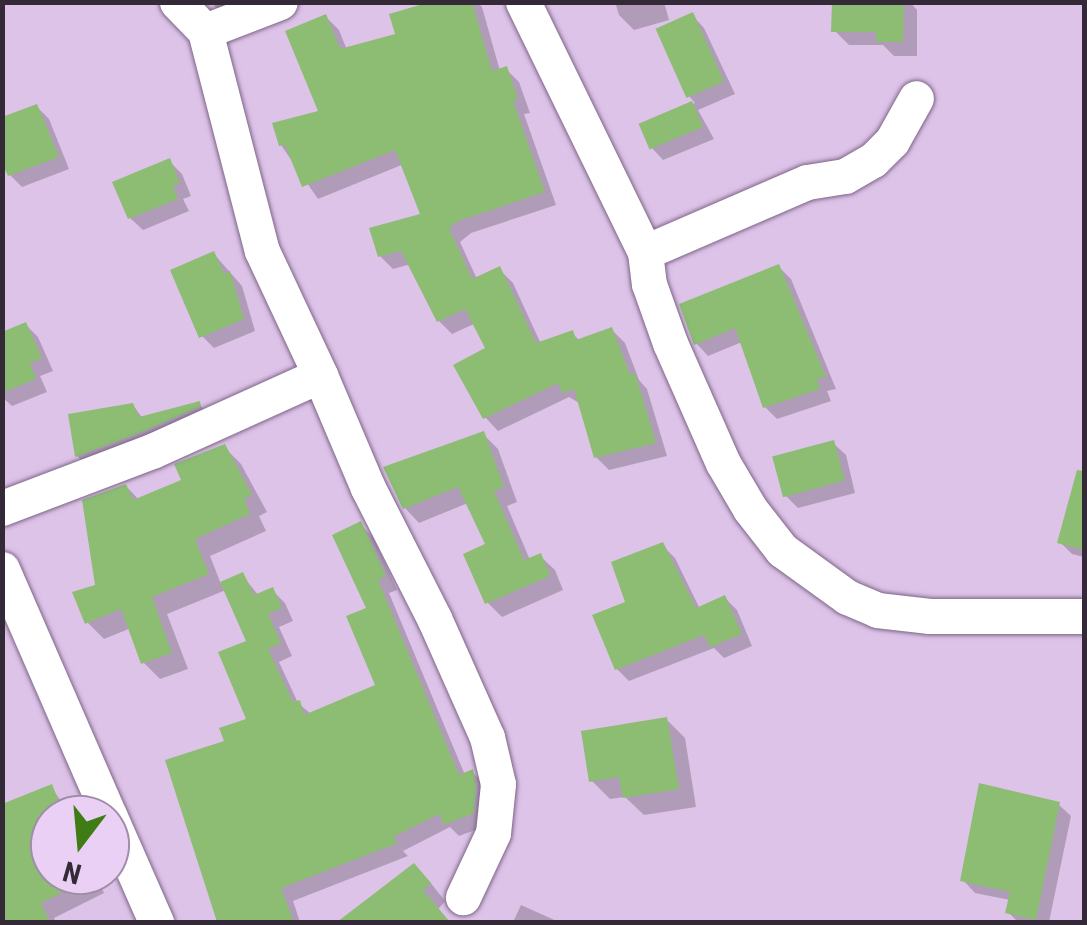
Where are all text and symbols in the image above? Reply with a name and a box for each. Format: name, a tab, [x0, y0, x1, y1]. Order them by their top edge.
north arrow	[30, 795, 130, 895]
text: N	[59, 854, 85, 891]

